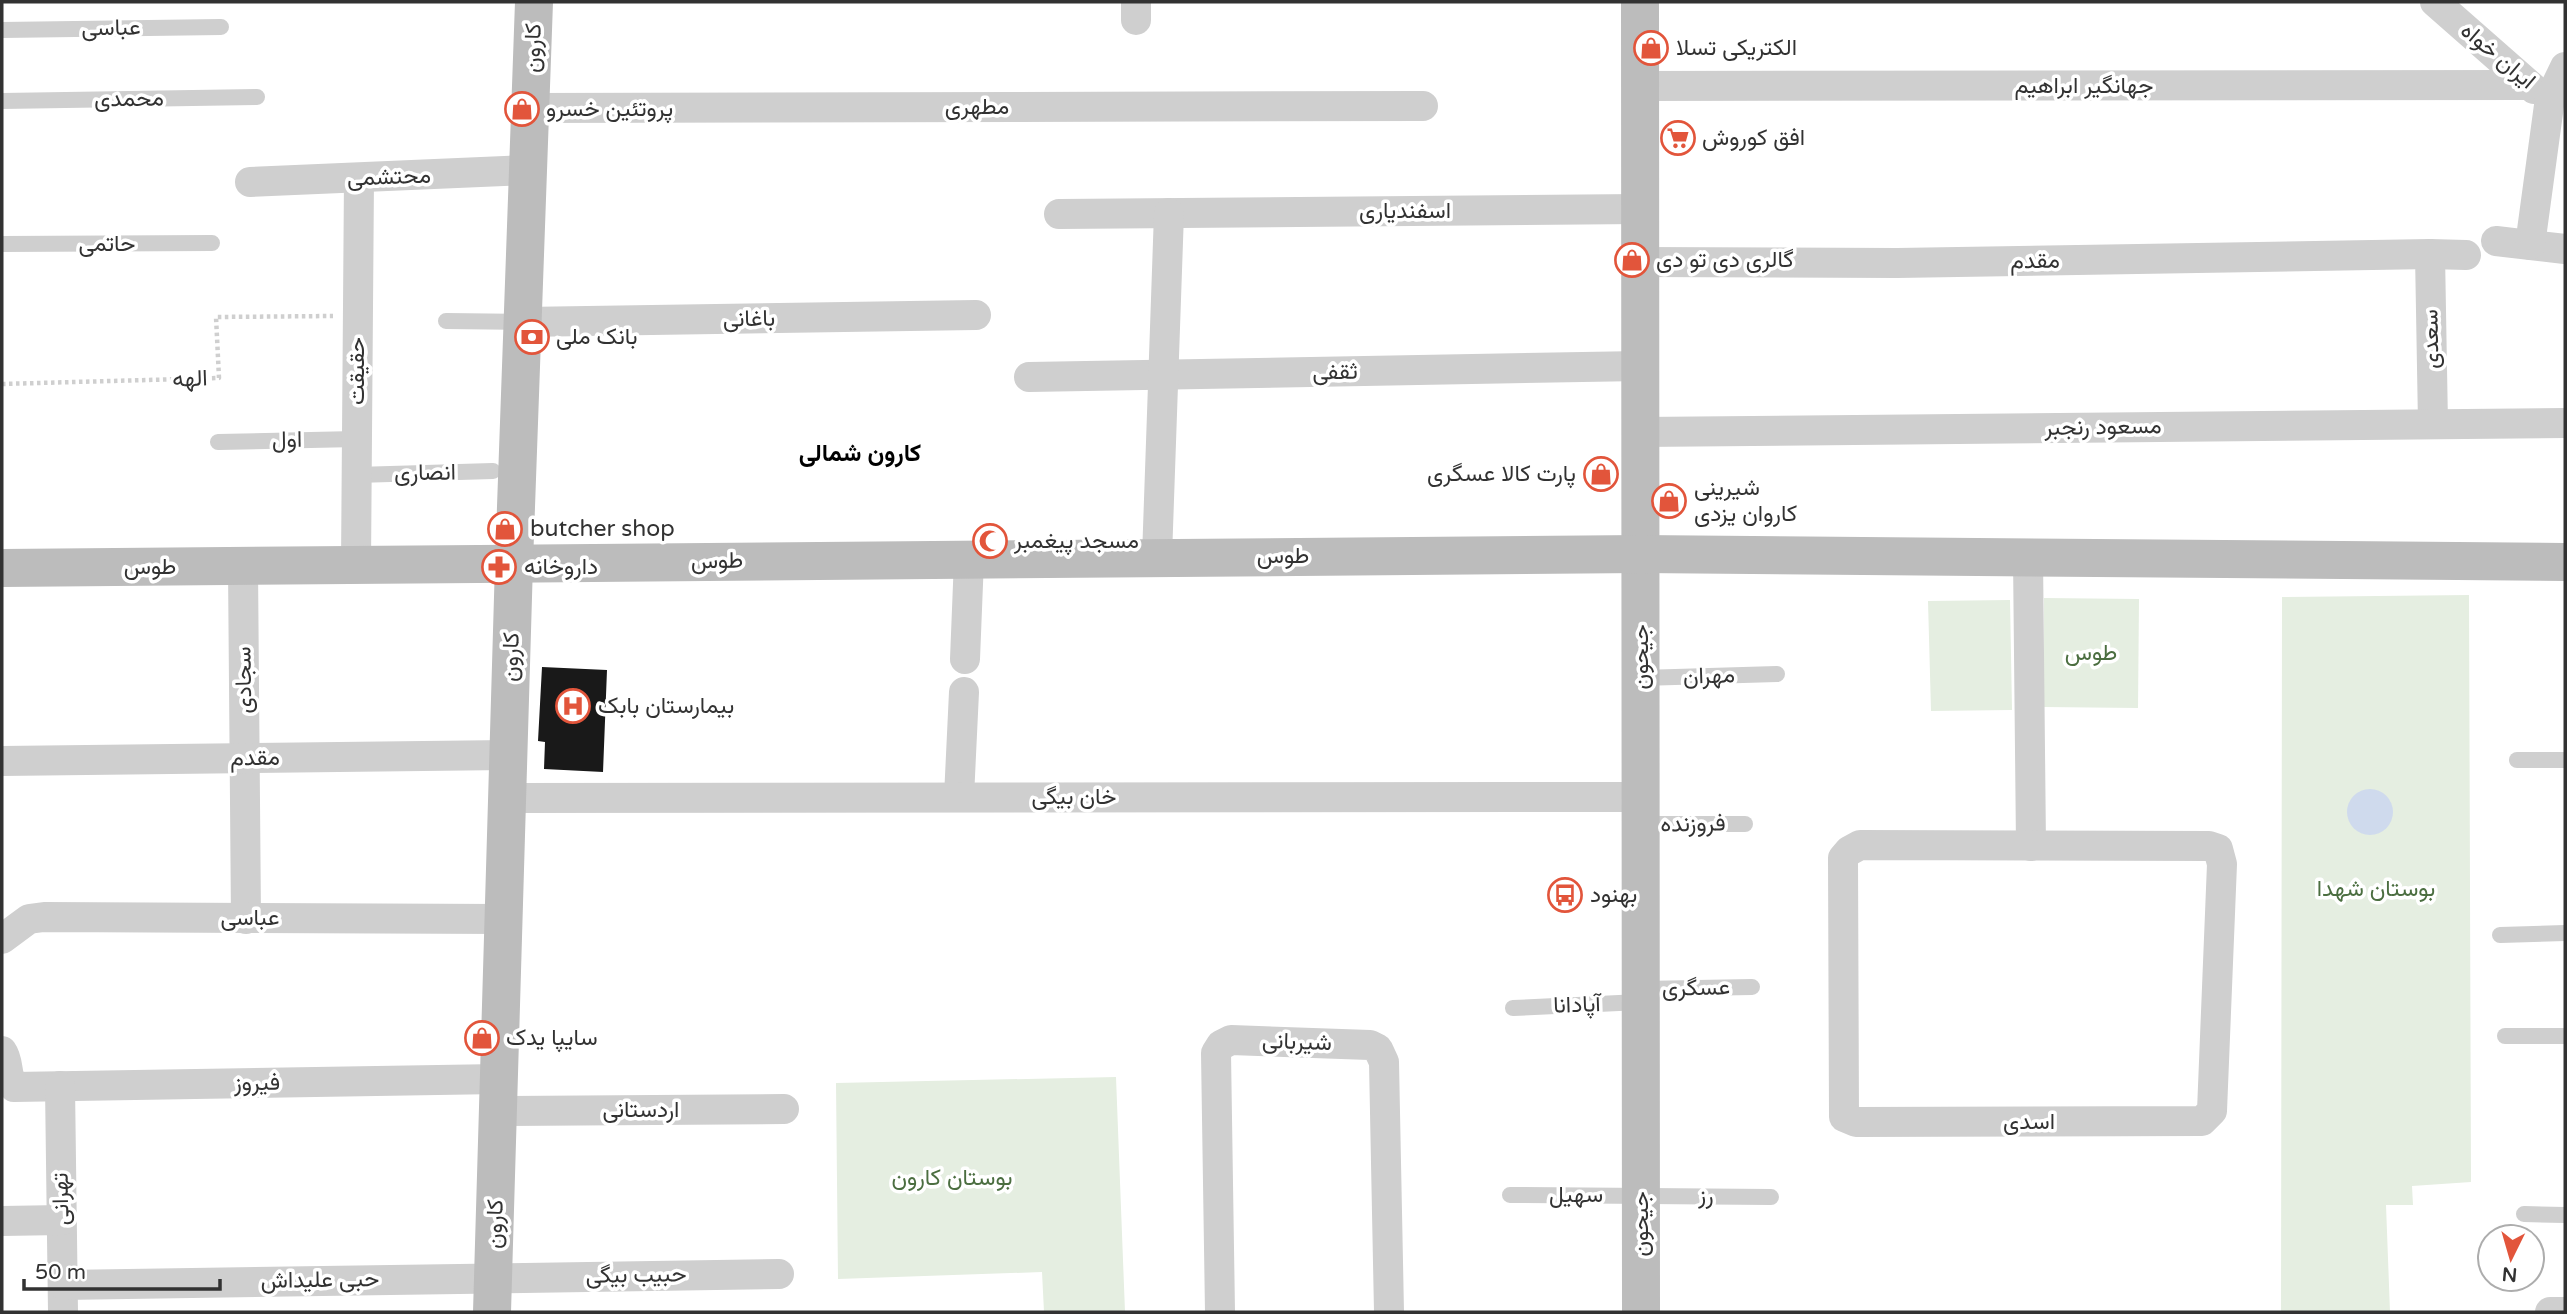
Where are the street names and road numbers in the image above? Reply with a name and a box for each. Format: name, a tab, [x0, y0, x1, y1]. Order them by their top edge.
street label: عباسی	[81, 13, 141, 43]
street label: ایران خواه	[2455, 17, 2541, 95]
street label: کارون	[518, 23, 548, 73]
street label: جهانگیر ابراهیم	[2015, 72, 2153, 100]
street label: محمدی	[94, 84, 164, 114]
street label: مطهری	[945, 93, 1009, 121]
street label: محتشمی	[347, 162, 431, 192]
street label: اسفندیاری	[1359, 197, 1451, 225]
street label: حاتمی	[79, 230, 135, 258]
street label: مقدم	[2010, 247, 2060, 275]
street label: باغانی	[723, 305, 775, 333]
street label: سعدی	[2416, 309, 2446, 369]
street label: حقیقت	[343, 337, 371, 405]
street label: ثقفی	[1312, 358, 1358, 386]
street label: الهه	[172, 364, 208, 394]
street label: مسعود رنجبر	[2043, 412, 2162, 442]
street label: اول	[272, 426, 302, 454]
street label: انصاری	[394, 458, 456, 488]
street label: طوس	[1257, 542, 1309, 570]
street label: طوس	[691, 547, 743, 575]
street label: طوس	[124, 553, 176, 581]
street label: جیحون	[1627, 624, 1655, 690]
street label: کارون	[496, 632, 526, 682]
street label: سجادی	[229, 646, 259, 714]
street label: مهران	[1683, 661, 1735, 691]
street label: مقدم	[230, 744, 280, 772]
street label: خان بیگی	[1032, 783, 1116, 811]
street label: فروزنده	[1660, 809, 1726, 839]
street label: عباسی	[220, 904, 280, 932]
street label: عسگری	[1662, 973, 1730, 1003]
street label: آپادانا	[1553, 990, 1603, 1021]
street label: شیربانی	[1262, 1027, 1332, 1057]
street label: فیروز	[233, 1069, 280, 1097]
street label: اردستانی	[603, 1096, 679, 1124]
street label: اسدی	[2003, 1108, 2055, 1136]
street label: تهرانی	[47, 1172, 75, 1226]
street label: سهیل	[1549, 1181, 1603, 1209]
street label: رز	[1697, 1182, 1714, 1210]
street label: جیحون	[1627, 1191, 1655, 1257]
street label: کارون	[480, 1199, 510, 1249]
street label: حبیب بیگی	[585, 1260, 687, 1290]
street label: حبی علیداش	[260, 1265, 380, 1295]

